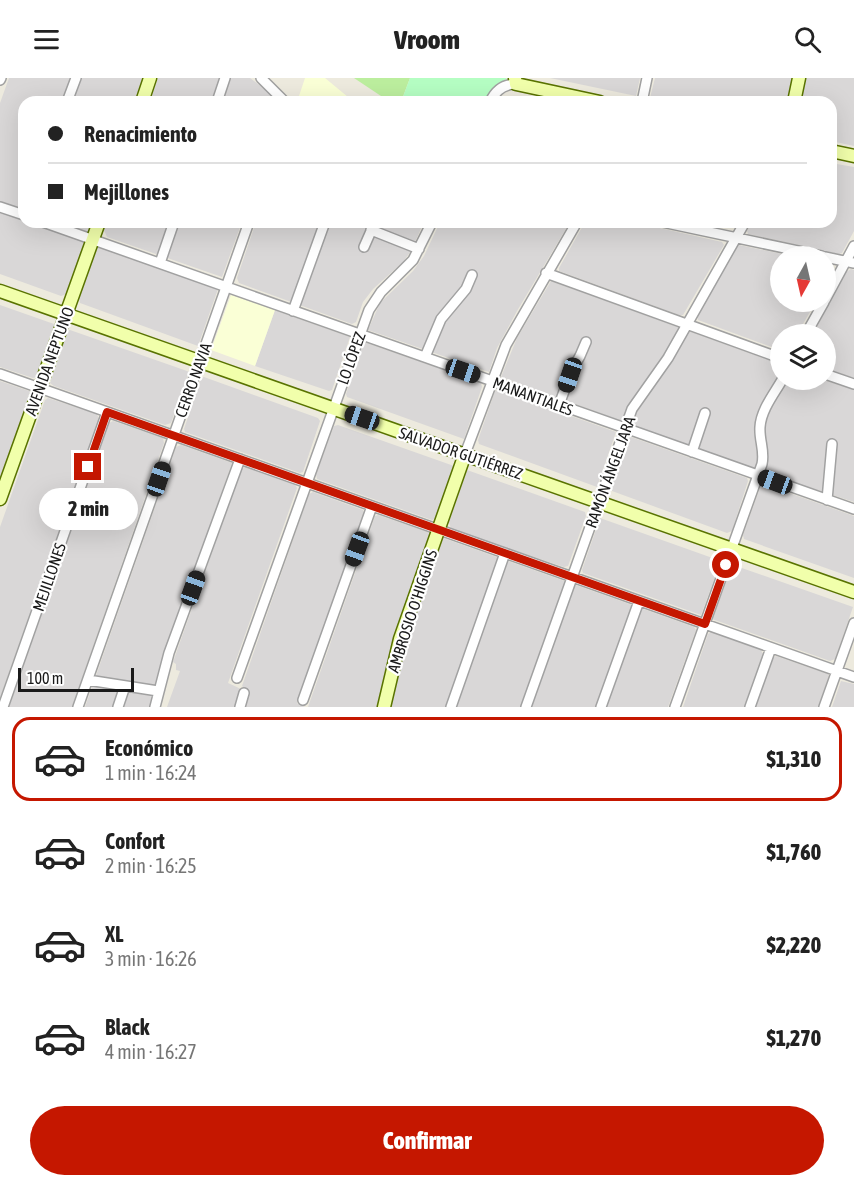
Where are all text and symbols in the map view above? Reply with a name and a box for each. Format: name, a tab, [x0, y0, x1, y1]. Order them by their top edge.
icon: menu	[30, 23, 63, 56]
icon: search	[791, 23, 824, 56]
text: Vroom	[394, 24, 460, 55]
text: Renacimiento	[84, 121, 197, 147]
text: Mejillones	[84, 179, 169, 205]
north arrow	[770, 246, 836, 312]
map controls	[770, 246, 836, 390]
street label: AVENIDA NEPTUNO	[21, 304, 77, 418]
button: layers	[770, 324, 836, 390]
street label: LO LÓPEZ	[333, 329, 369, 387]
street label: CERRO NAVIA	[171, 340, 215, 420]
car	[556, 355, 584, 395]
car	[443, 357, 483, 385]
street label: MANANTIALES	[490, 373, 576, 419]
car	[342, 404, 382, 432]
street label: RAMÓN ÁNGEL JARA	[581, 414, 639, 530]
street label: SALVADOR GUTIÉRREZ	[397, 423, 525, 483]
route end	[74, 453, 101, 480]
car	[145, 459, 173, 499]
car	[755, 467, 795, 497]
callout: 2 min	[38, 488, 138, 530]
text: 2 min	[68, 497, 109, 520]
car	[342, 529, 372, 569]
street label: MEJILLONES	[29, 540, 69, 614]
street label: AMBROSIO O'HIGGINS	[384, 547, 440, 675]
route start	[712, 551, 739, 578]
car	[178, 568, 208, 608]
scale bar	[18, 665, 134, 692]
text: 100 m	[27, 669, 63, 687]
icon: car	[33, 732, 87, 786]
text: Económico	[105, 735, 193, 761]
text: $1,310	[766, 746, 821, 772]
text: 1 min · 16:24	[105, 761, 197, 784]
icon: car	[33, 825, 87, 879]
text: Confort	[105, 828, 165, 854]
text: $1,760	[766, 839, 821, 865]
text: 2 min · 16:25	[105, 854, 197, 877]
icon: car	[33, 918, 87, 972]
text: XL	[105, 921, 123, 947]
text: $2,220	[766, 932, 821, 958]
text: 3 min · 16:26	[105, 947, 197, 970]
icon: car	[33, 1011, 87, 1065]
text: Black	[105, 1014, 149, 1040]
text: $1,270	[766, 1025, 821, 1051]
text: 4 min · 16:27	[105, 1040, 197, 1063]
button: Confirmar	[30, 1106, 824, 1175]

